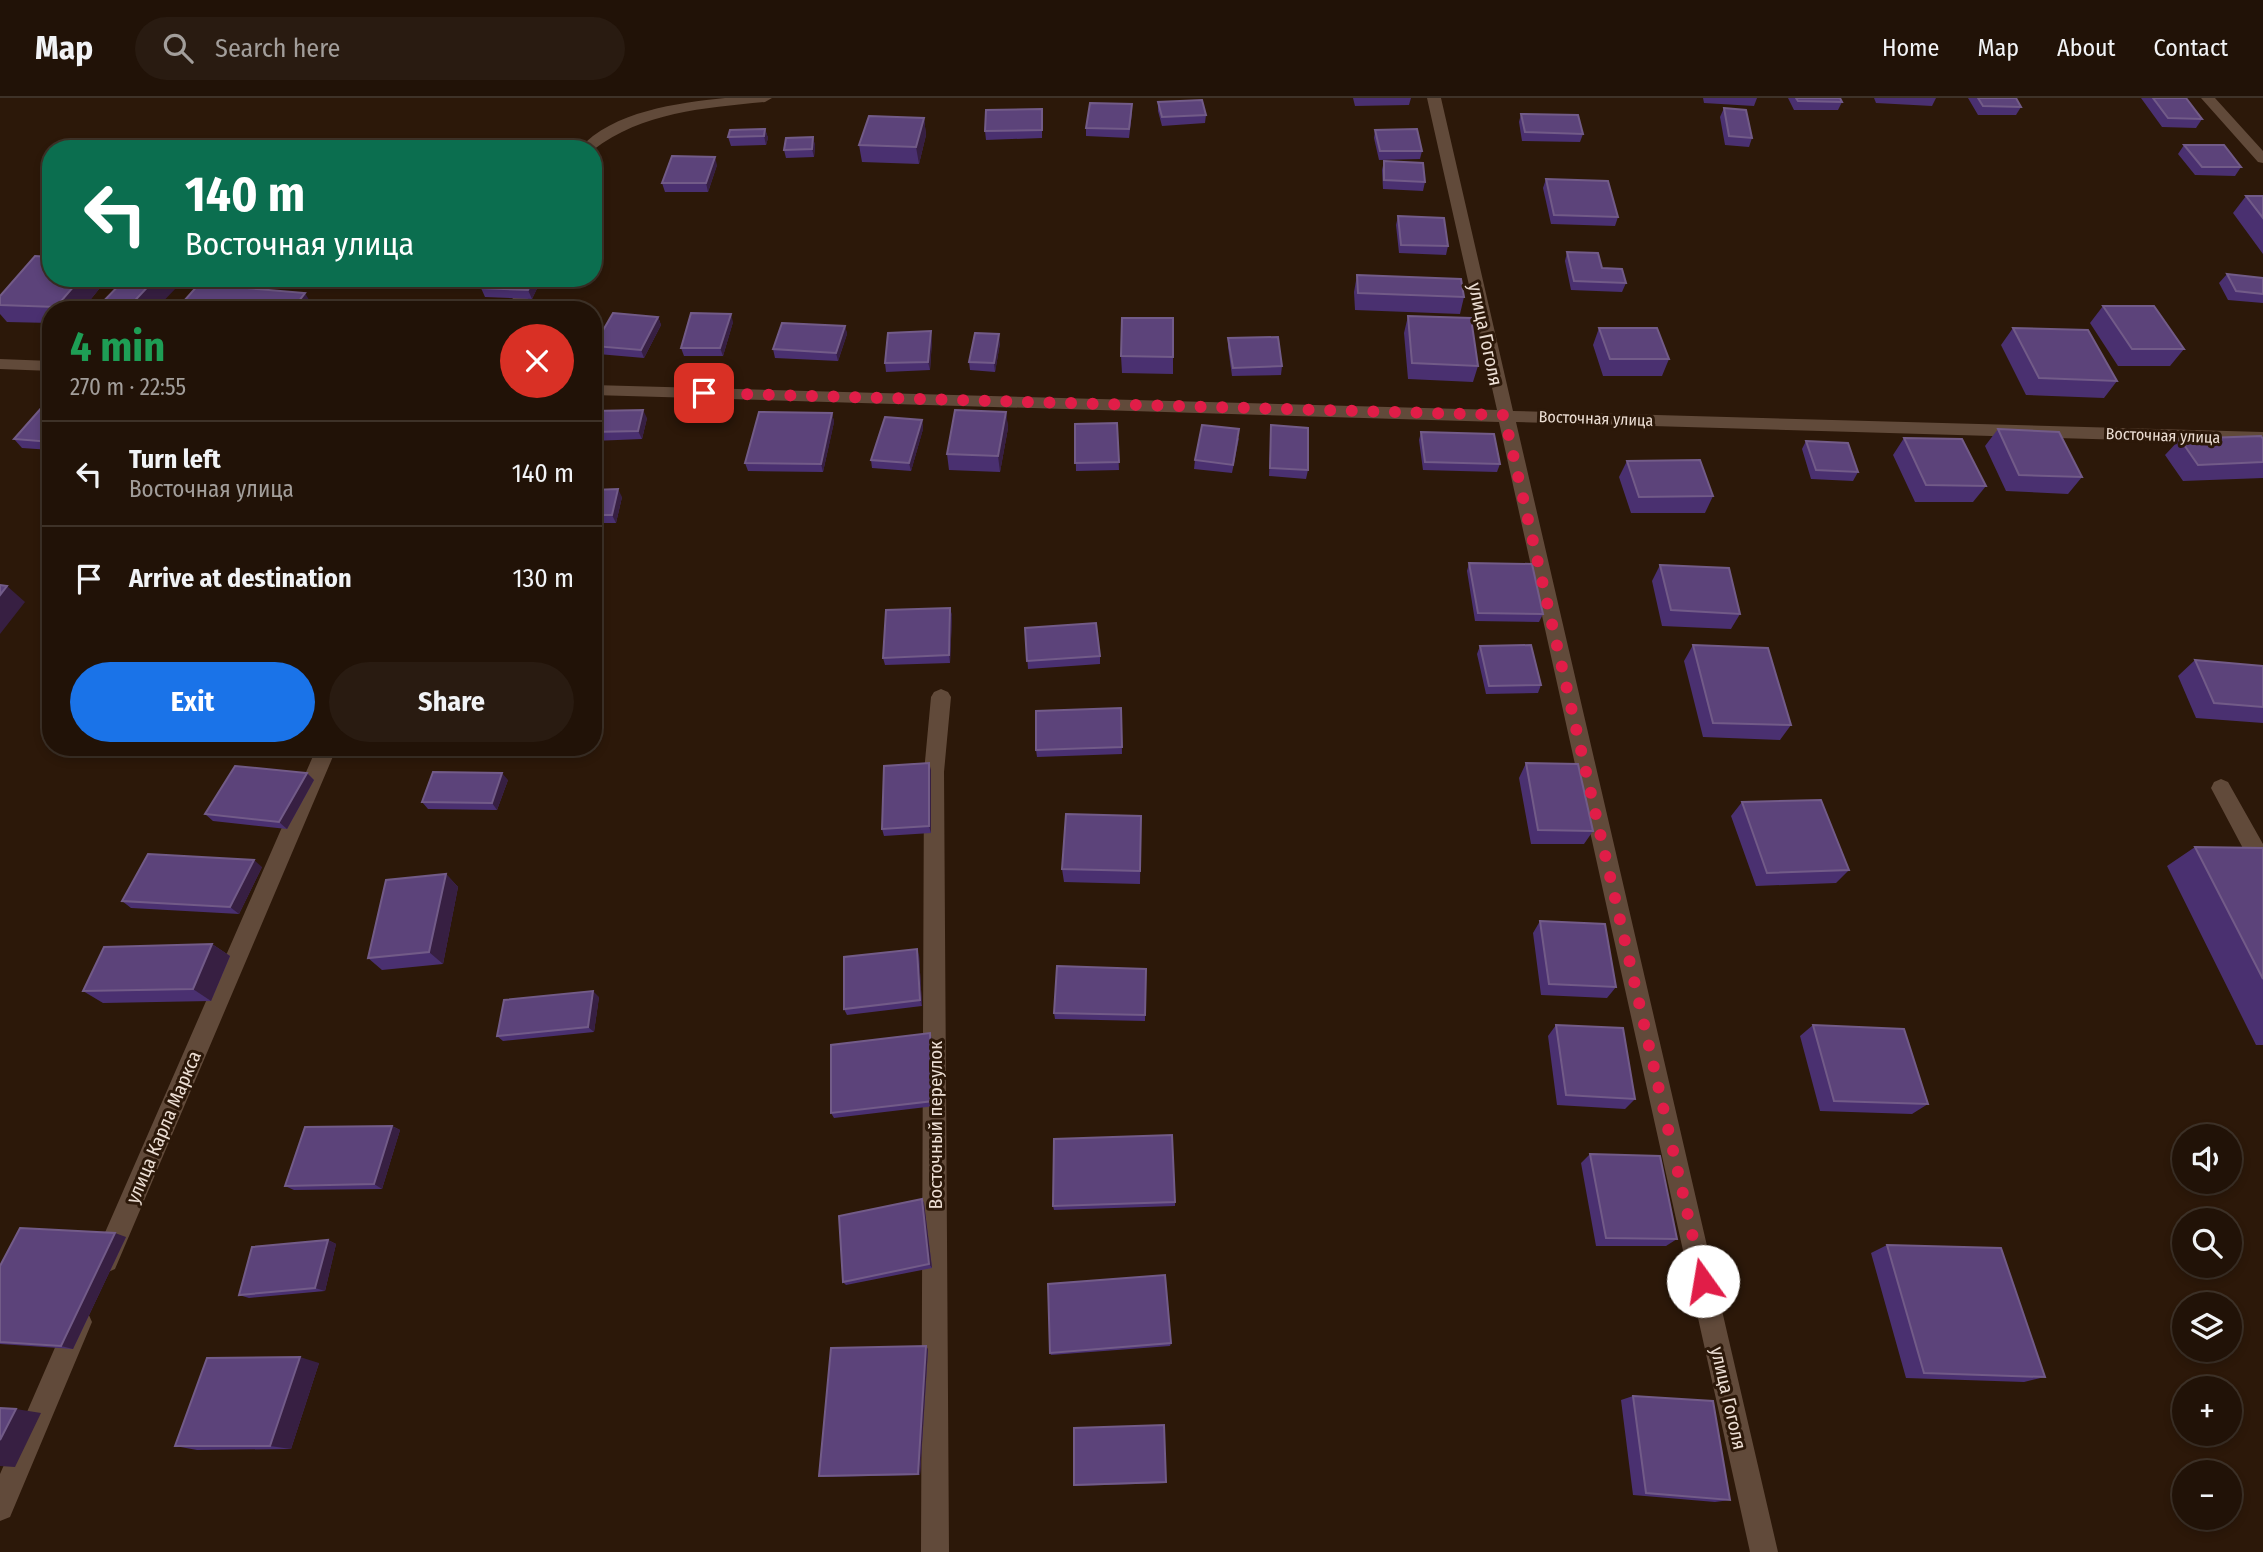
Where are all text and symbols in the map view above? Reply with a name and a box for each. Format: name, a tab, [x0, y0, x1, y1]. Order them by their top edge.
search box	[135, 17, 625, 80]
text: Map	[35, 28, 93, 68]
icon: search	[159, 29, 197, 67]
text: Search here	[215, 33, 340, 64]
text: Home	[1882, 34, 1939, 62]
text: Map	[1977, 34, 2019, 62]
text: About	[2057, 34, 2115, 62]
text: Contact	[2153, 34, 2228, 62]
text: 140 m	[185, 165, 305, 224]
icon: left	[70, 168, 161, 259]
text: Восточная улица	[185, 225, 414, 263]
street label: улица Гоголя	[1463, 280, 1508, 388]
text: 4 min	[70, 322, 165, 372]
button: close	[500, 324, 574, 398]
pin	[674, 363, 734, 423]
text: 270 m · 22:55	[70, 373, 186, 401]
icon: arrive	[685, 374, 723, 412]
street label: Восточная улица	[1538, 407, 1654, 430]
street label: Восточная улица	[2105, 424, 2221, 447]
text: Turn left	[129, 444, 221, 475]
icon: left	[70, 455, 108, 493]
text: 140 m	[512, 458, 574, 489]
text: Восточная улица	[129, 475, 294, 503]
icon: arrive	[70, 560, 108, 598]
text: Arrive at destination	[129, 563, 352, 594]
text: 130 m	[512, 563, 574, 594]
button: Exit	[70, 662, 315, 742]
button: Share	[329, 662, 574, 742]
street label: Восточный переулок	[924, 1041, 947, 1209]
street label: улица Карла Маркса	[121, 1047, 206, 1207]
map controls	[2172, 1124, 2242, 1530]
button: sound	[2172, 1124, 2242, 1194]
button: search	[2172, 1208, 2242, 1278]
position arrow	[1666, 1244, 1740, 1318]
button: layers	[2172, 1292, 2242, 1362]
street label: улица Гоголя	[1706, 1344, 1752, 1452]
button: +	[2172, 1376, 2242, 1446]
button: −	[2172, 1460, 2242, 1530]

